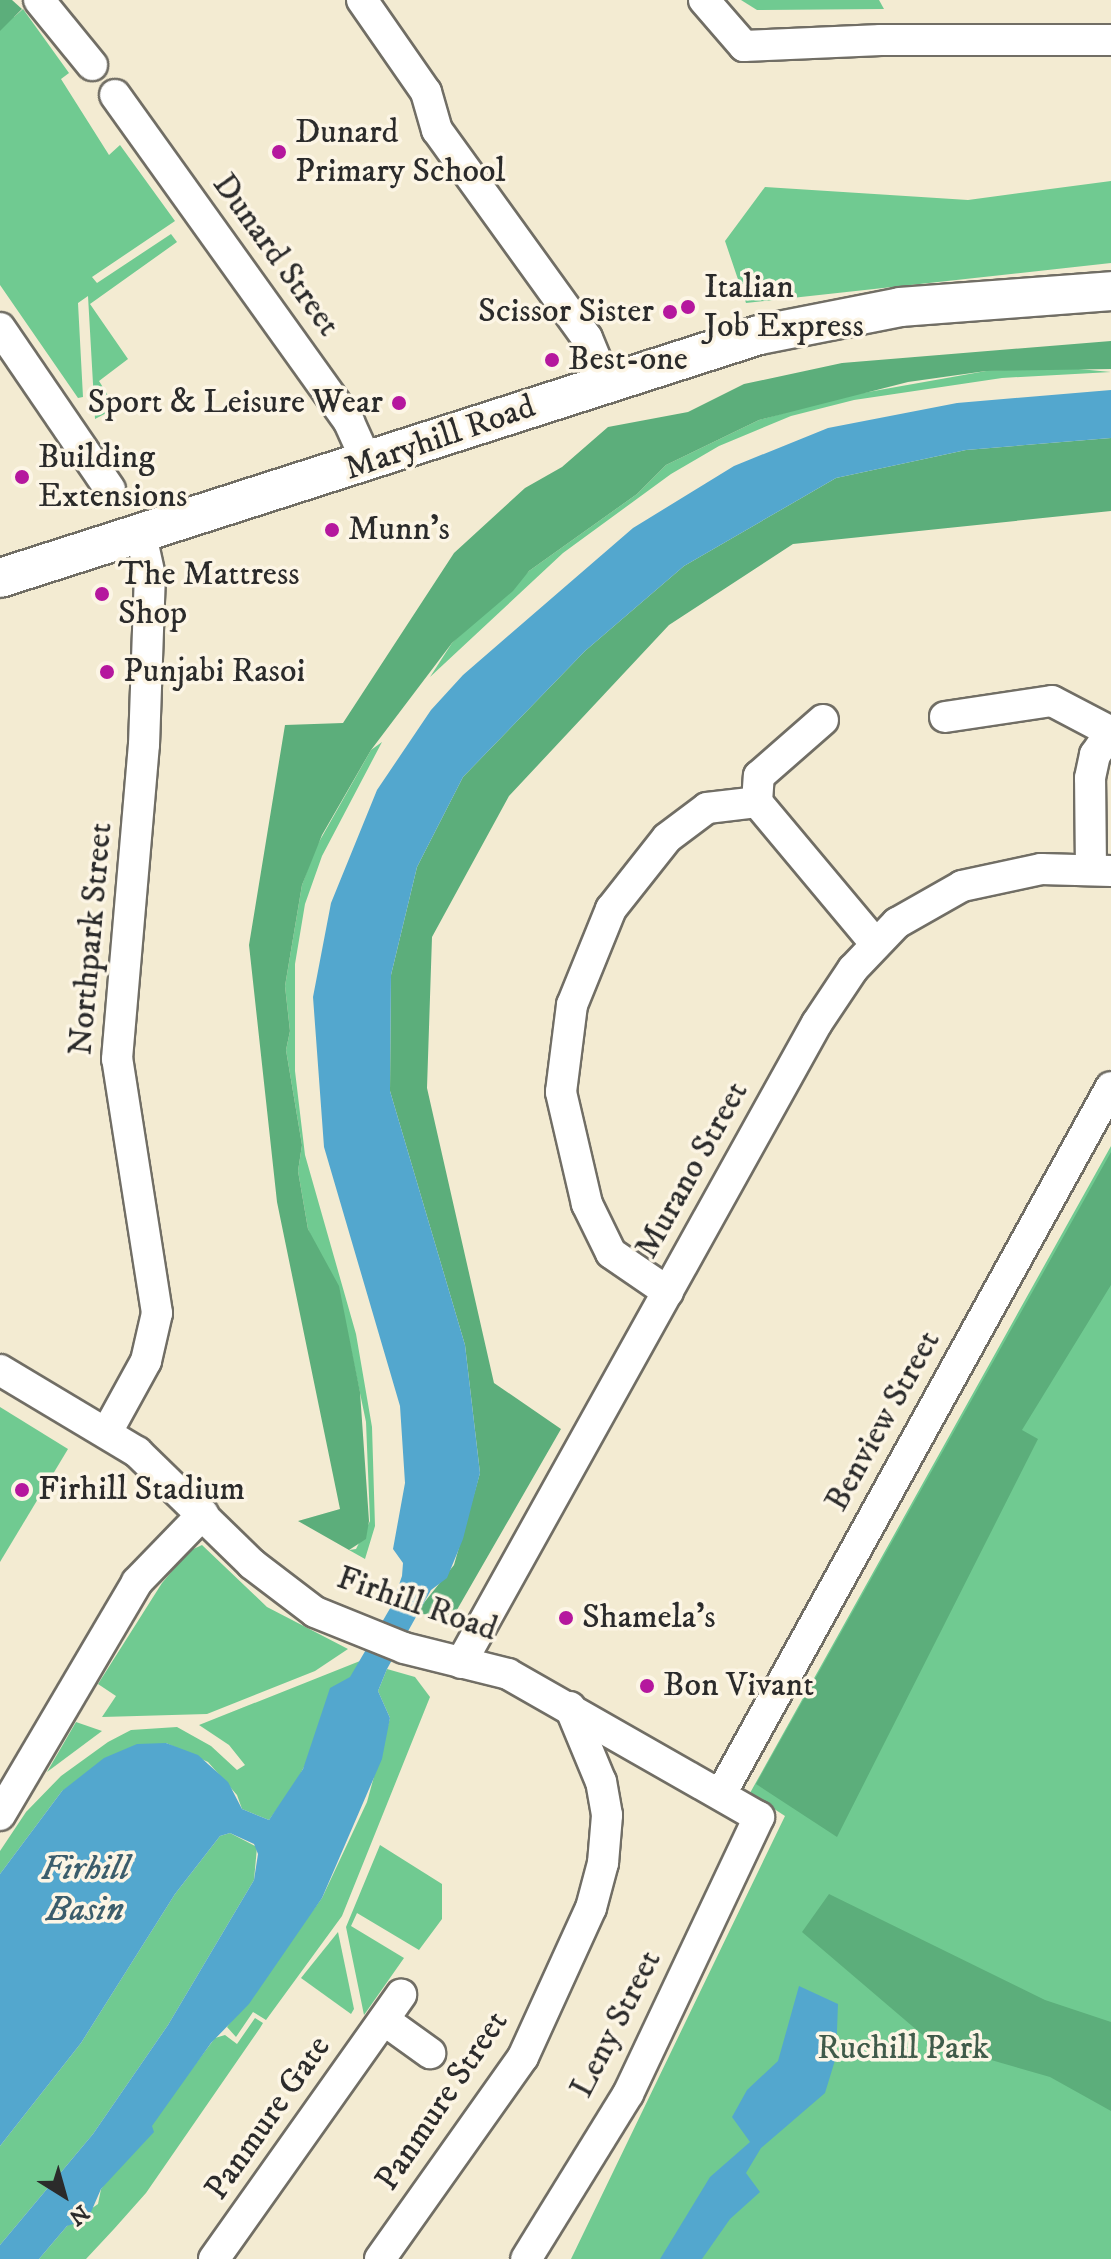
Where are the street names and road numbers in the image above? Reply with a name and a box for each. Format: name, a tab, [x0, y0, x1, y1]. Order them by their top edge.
street label: Dunard Street	[203, 166, 349, 344]
street label: Maryhill Road	[339, 386, 541, 490]
street label: Northpark Street	[60, 821, 122, 1057]
street label: Murano Street	[627, 1074, 757, 1266]
street label: Benview Street	[817, 1323, 949, 1519]
street label: Firhill Road	[331, 1558, 503, 1650]
street label: Leny Street	[562, 1943, 670, 2105]
street label: Panmure Street	[367, 2003, 517, 2199]
street label: Panmure Gate	[197, 2028, 339, 2208]

